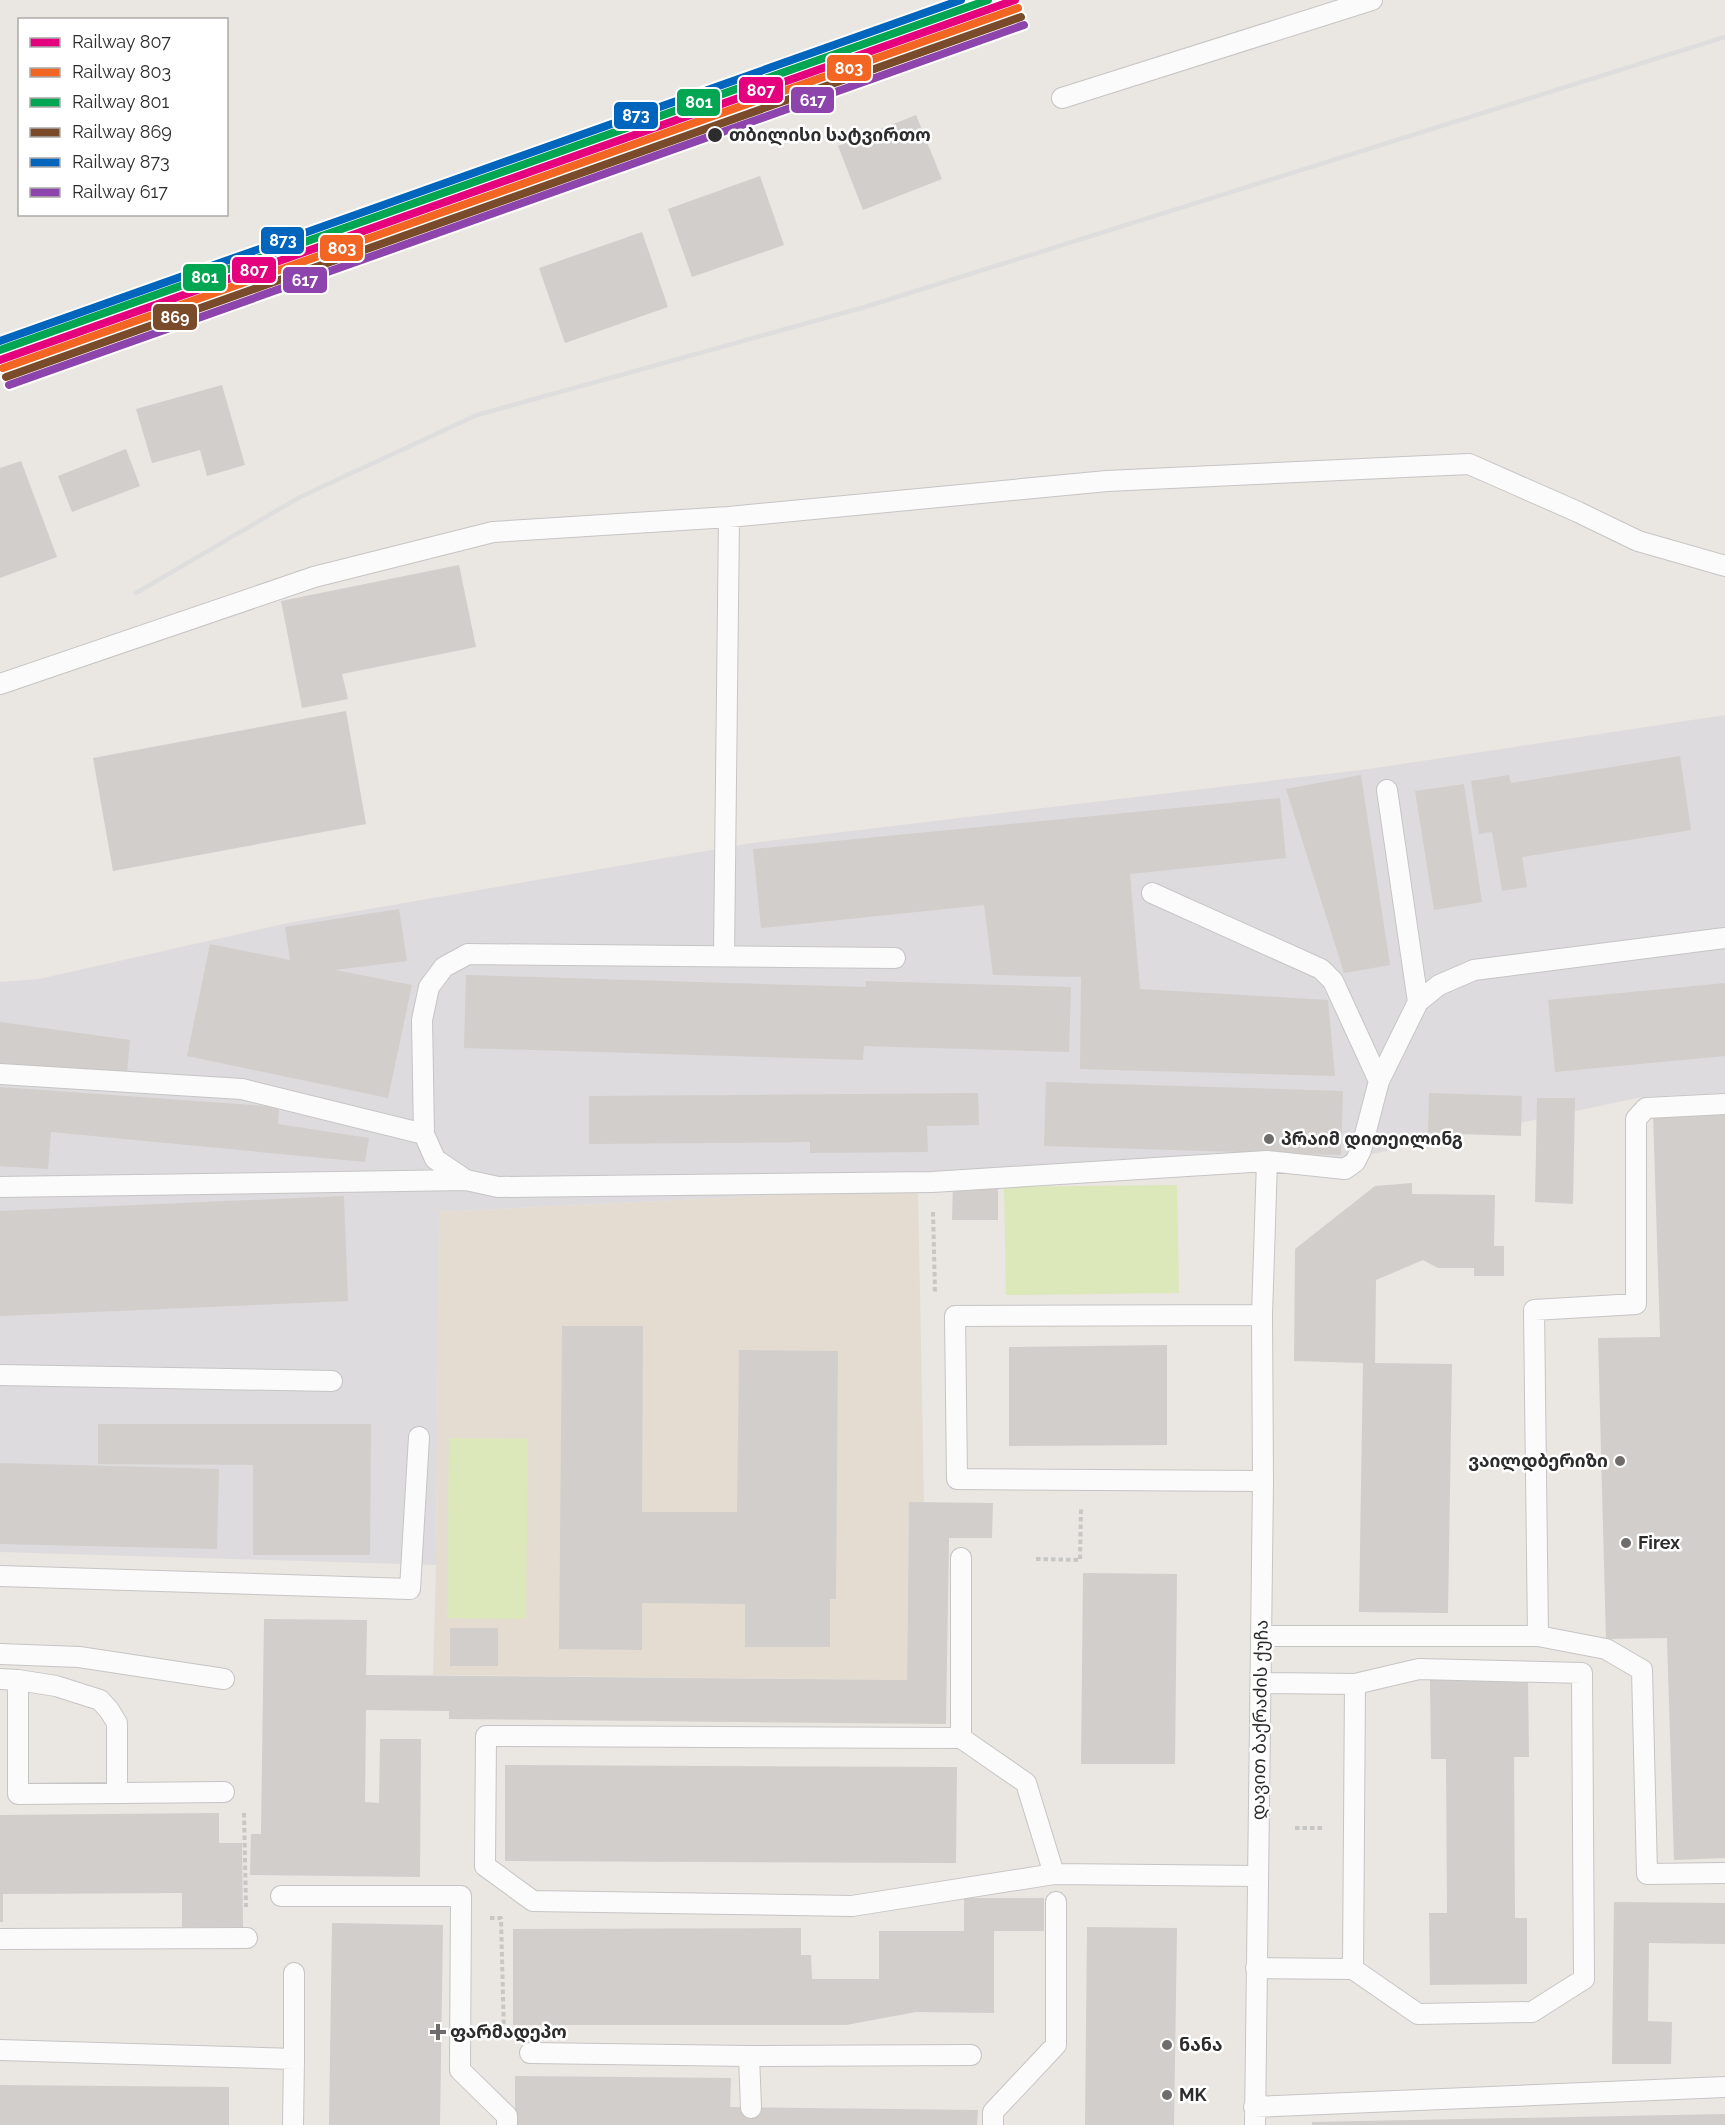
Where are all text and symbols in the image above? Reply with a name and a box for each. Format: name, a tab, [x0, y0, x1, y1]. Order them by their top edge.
legend	[18, 18, 228, 216]
text: Railway 807	[72, 31, 171, 52]
line badge: 803	[826, 54, 872, 82]
text: 803	[835, 59, 863, 78]
text: Railway 803	[72, 61, 171, 82]
line badge: 807	[738, 76, 784, 104]
text: 807	[747, 81, 775, 100]
line badge: 617	[790, 86, 835, 114]
line badge: 801	[676, 88, 721, 117]
text: Railway 801	[72, 91, 169, 112]
text: 617	[800, 91, 826, 110]
text: 801	[685, 93, 713, 112]
line badge: 873	[613, 101, 659, 130]
text: 873	[622, 106, 650, 125]
text: Railway 869	[72, 121, 172, 142]
place label: თბილისი სატვირთო	[729, 124, 931, 146]
marker: თბილისი სატვირთო	[706, 126, 724, 144]
text: Railway 873	[72, 151, 170, 172]
text: Railway 617	[72, 181, 168, 202]
line badge: 873	[260, 226, 305, 255]
text: 873	[269, 231, 297, 250]
line badge: 803	[319, 234, 364, 262]
text: 803	[328, 239, 356, 258]
line badge: 807	[231, 256, 277, 284]
text: 807	[240, 261, 268, 280]
line badge: 801	[182, 263, 227, 292]
line badge: 617	[282, 266, 328, 294]
text: 801	[191, 268, 219, 287]
text: 617	[292, 271, 318, 290]
line badge: 869	[152, 303, 198, 331]
text: 869	[161, 308, 189, 327]
place label: პრაიმ დითეილინგ	[1281, 1128, 1463, 1150]
marker: პრაიმ დითეილინგ	[1262, 1132, 1276, 1146]
place label: ვაილდბერიზი	[1468, 1450, 1608, 1472]
marker: ვაილდბერიზი	[1613, 1454, 1627, 1468]
place label: Firex	[1638, 1532, 1680, 1553]
marker: Firex	[1619, 1536, 1633, 1550]
street label: დავით ბაქრაძის ქუჩა	[1247, 1620, 1273, 1820]
place label: ფარმადეპო	[450, 2021, 567, 2043]
marker: ფარმადეპო	[431, 2025, 445, 2039]
place label: ნანა	[1179, 2034, 1222, 2055]
marker: ნანა	[1160, 2038, 1174, 2052]
place label: MK	[1179, 2084, 1208, 2105]
marker: MK	[1160, 2088, 1174, 2102]

